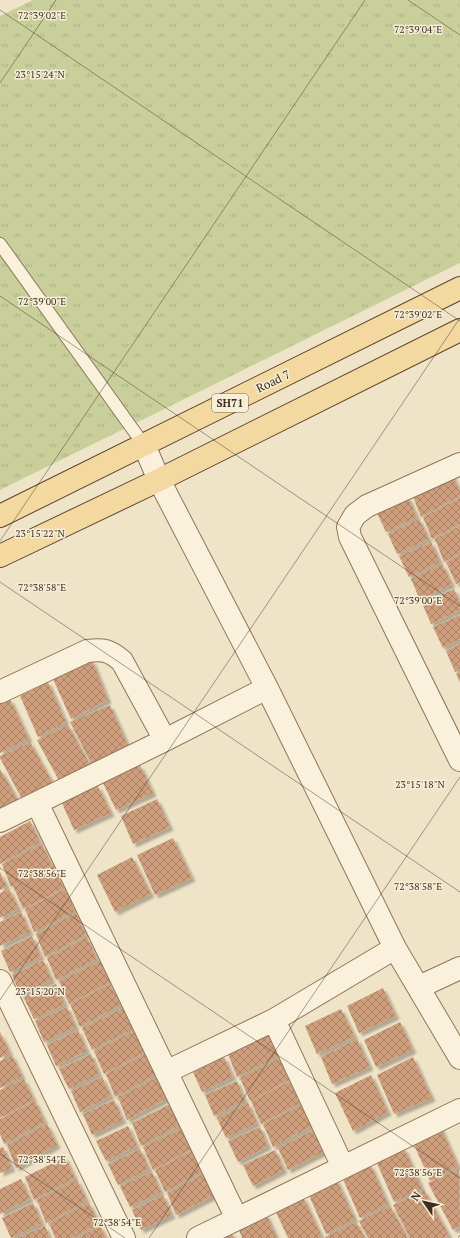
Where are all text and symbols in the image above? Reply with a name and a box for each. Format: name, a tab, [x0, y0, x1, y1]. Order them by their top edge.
text: 72°39'02"E	[18, 9, 66, 22]
text: 72°39'04"E	[394, 23, 442, 36]
text: 23°15'24"N	[15, 68, 65, 81]
text: 72°39'00"E	[18, 295, 66, 308]
text: 72°39'02"E	[394, 308, 442, 321]
street label: Road 7	[253, 366, 293, 396]
road number: SH71	[212, 394, 248, 412]
text: 23°15'22"N	[15, 527, 65, 540]
text: 72°38'58"E	[18, 581, 66, 594]
text: 72°39'00"E	[394, 594, 442, 607]
text: 23°15'18"N	[395, 778, 445, 791]
text: 72°38'56"E	[18, 867, 66, 880]
text: 72°38'58"E	[394, 880, 442, 893]
text: 23°15'20"N	[15, 985, 65, 998]
text: 72°38'54"E	[18, 1153, 66, 1166]
text: 72°38'56"E	[394, 1166, 442, 1179]
north arrow	[404, 1182, 444, 1222]
text: N	[408, 1188, 424, 1204]
text: 72°38'54"E	[93, 1216, 141, 1229]

